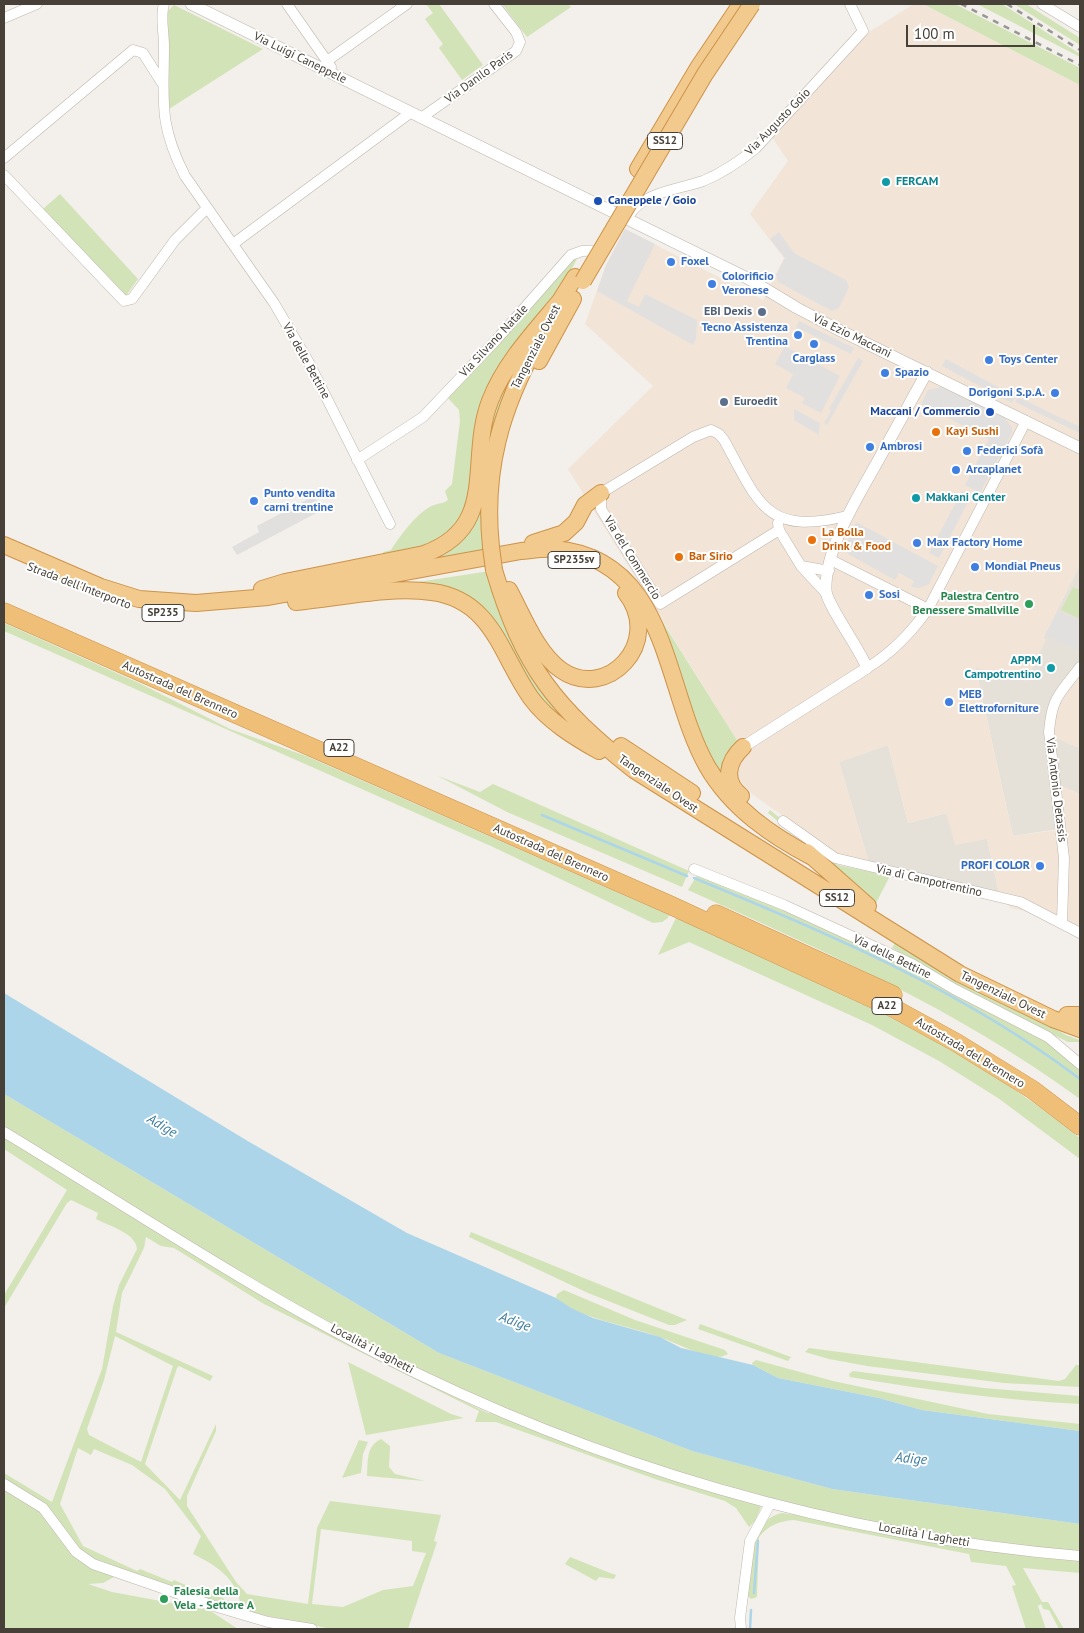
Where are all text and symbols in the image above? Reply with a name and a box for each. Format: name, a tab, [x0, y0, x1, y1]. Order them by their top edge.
scale bar	[909, 15, 1038, 47]
text: 100 m	[914, 24, 955, 43]
street label: Via Luigi Caneppele	[251, 29, 349, 87]
street label: Via Danilo Paris	[442, 48, 516, 106]
street label: Via Augusto Goio	[742, 85, 814, 159]
road number: SS12	[648, 132, 682, 150]
place label: FERCAM	[896, 175, 938, 189]
marker: FERCAM	[880, 176, 892, 188]
place label: Caneppele / Goio	[608, 194, 696, 208]
marker: Caneppele / Goio	[592, 195, 604, 207]
place label: Foxel	[681, 255, 709, 269]
marker: Foxel	[665, 256, 677, 268]
place label: Colorificio Veronese	[722, 270, 774, 298]
marker: Colorificio Veronese	[706, 278, 718, 290]
street label: Via Silvano Natale	[457, 302, 531, 380]
street label: Tangenziale Ovest	[508, 302, 564, 392]
place label: EBI Dexis	[704, 305, 752, 319]
marker: EBI Dexis	[756, 306, 768, 318]
street label: Via Ezio Maccani	[810, 311, 894, 361]
street label: Via delle Bettine	[279, 320, 333, 402]
place label: Tecno Assistenza Trentina	[702, 321, 788, 349]
marker: Tecno Assistenza Trentina	[792, 329, 804, 341]
marker: Carglass	[808, 338, 820, 350]
place label: Carglass	[793, 352, 835, 366]
place label: Toys Center	[999, 353, 1058, 367]
marker: Toys Center	[983, 354, 995, 366]
place label: Spazio	[895, 366, 929, 380]
marker: Spazio	[879, 367, 891, 379]
place label: Dorigoni S.p.A.	[969, 386, 1045, 400]
marker: Dorigoni S.p.A.	[1049, 387, 1061, 399]
place label: Euroedit	[734, 395, 777, 409]
marker: Euroedit	[718, 396, 730, 408]
place label: Maccani / Commercio	[870, 405, 980, 419]
marker: Maccani / Commercio	[984, 406, 996, 418]
place label: Kayi Sushi	[946, 425, 999, 439]
marker: Kayi Sushi	[930, 426, 942, 438]
place label: Ambrosi	[880, 440, 922, 454]
marker: Ambrosi	[864, 441, 876, 453]
place label: Federici Sofà	[977, 444, 1043, 458]
marker: Federici Sofà	[961, 445, 973, 457]
place label: Arcaplanet	[966, 463, 1021, 477]
marker: Arcaplanet	[950, 464, 962, 476]
place label: Punto vendita carni trentine	[264, 487, 335, 515]
place label: Makkani Center	[926, 491, 1005, 505]
marker: Makkani Center	[910, 492, 922, 504]
marker: Punto vendita carni trentine	[248, 495, 260, 507]
street label: Via del Commercio	[600, 513, 664, 603]
place label: La Bolla Drink & Food	[822, 526, 891, 554]
marker: La Bolla Drink & Food	[806, 534, 818, 546]
place label: Max Factory Home	[927, 536, 1023, 550]
marker: Max Factory Home	[911, 537, 923, 549]
place label: Bar Sirio	[689, 550, 733, 564]
marker: Bar Sirio	[673, 551, 685, 563]
road number: SP235sv	[548, 552, 600, 568]
street label: Strada dell'Interporto	[25, 560, 133, 612]
place label: Mondial Pneus	[985, 560, 1060, 574]
marker: Mondial Pneus	[969, 561, 981, 573]
place label: Sosi	[879, 588, 900, 602]
marker: Sosi	[863, 589, 875, 601]
place label: Palestra Centro Benessere Smallville	[912, 590, 1019, 618]
marker: Palestra Centro Benessere Smallville	[1023, 598, 1035, 610]
road number: SP235	[142, 604, 184, 622]
place label: APPM Campotrentino	[964, 654, 1041, 682]
street label: Autostrada del Brennero	[120, 658, 240, 722]
marker: APPM Campotrentino	[1045, 662, 1057, 674]
place label: MEB Elettroforniture	[959, 688, 1039, 716]
marker: MEB Elettroforniture	[943, 696, 955, 708]
street label: Via Antonio Detassis	[1042, 737, 1070, 843]
road number: A22	[324, 740, 354, 756]
street label: Tangenziale Ovest	[615, 752, 701, 816]
street label: Autostrada del Brennero	[491, 821, 611, 885]
place label: PROFI COLOR	[961, 859, 1030, 873]
marker: PROFI COLOR	[1034, 860, 1046, 872]
street label: Via di Campotrentino	[875, 862, 983, 900]
road number: SS12	[820, 890, 854, 906]
street label: Via delle Bettine	[851, 932, 933, 982]
street label: Tangenziale Ovest	[958, 968, 1048, 1022]
road number: A22	[872, 998, 902, 1014]
street label: Autostrada del Brennero	[913, 1015, 1027, 1091]
water label: Adige	[144, 1111, 180, 1141]
water label: Adige	[497, 1309, 533, 1335]
street label: Località i Laghetti	[328, 1321, 416, 1377]
water label: Adige	[894, 1449, 928, 1469]
street label: Località I Laghetti	[877, 1520, 971, 1550]
place label: Falesia della Vela - Settore A	[174, 1585, 254, 1613]
marker: Falesia della Vela - Settore A	[158, 1593, 170, 1605]

